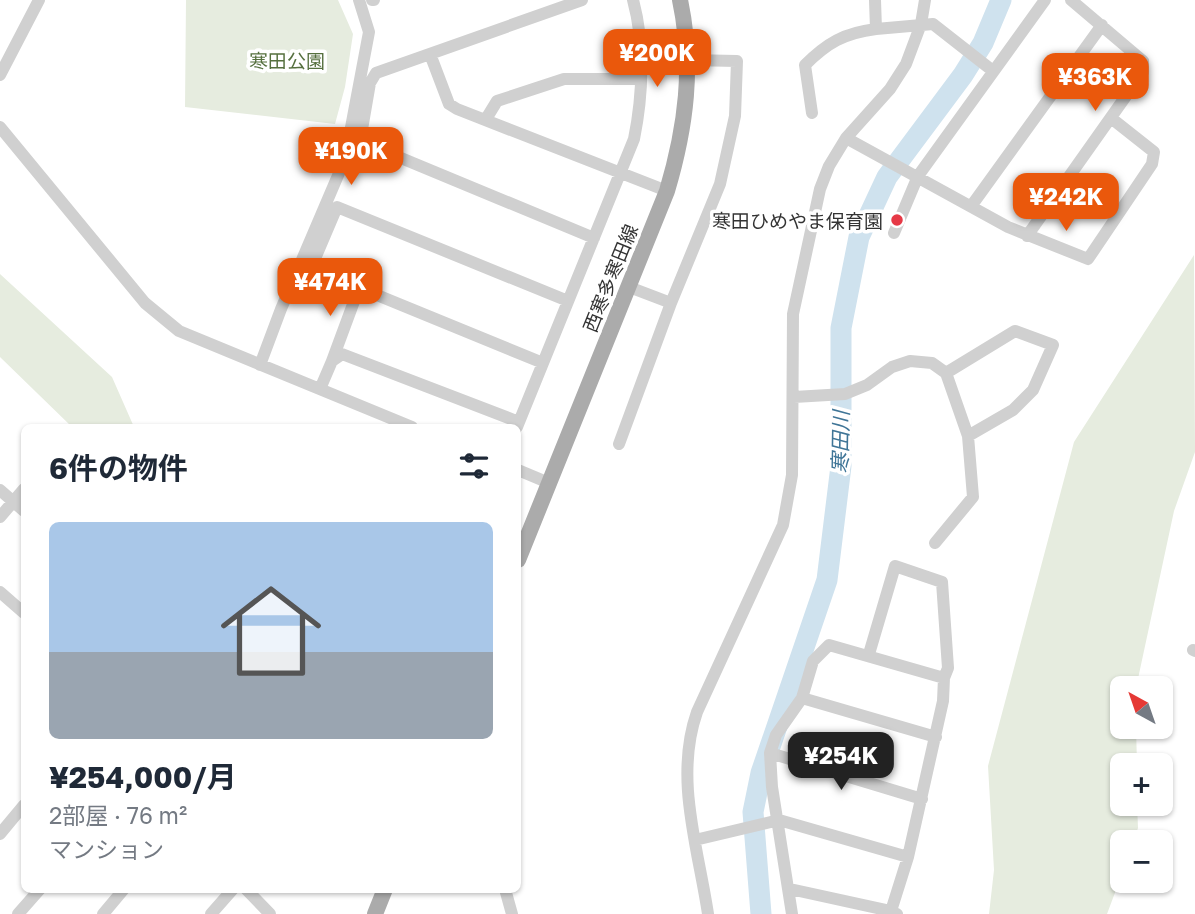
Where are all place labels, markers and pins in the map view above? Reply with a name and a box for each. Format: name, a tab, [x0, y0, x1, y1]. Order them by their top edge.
pin: ¥200K	[608, 29, 706, 89]
pin: ¥363K	[1046, 54, 1144, 113]
pin: ¥190K	[302, 128, 400, 187]
pin: ¥242K	[1017, 174, 1115, 233]
place label: 寒田ひめやま保育園	[712, 209, 883, 232]
marker: 寒田ひめやま保育園	[889, 212, 905, 228]
pin: ¥474K	[281, 258, 379, 318]
pin: ¥254K	[792, 732, 890, 792]

